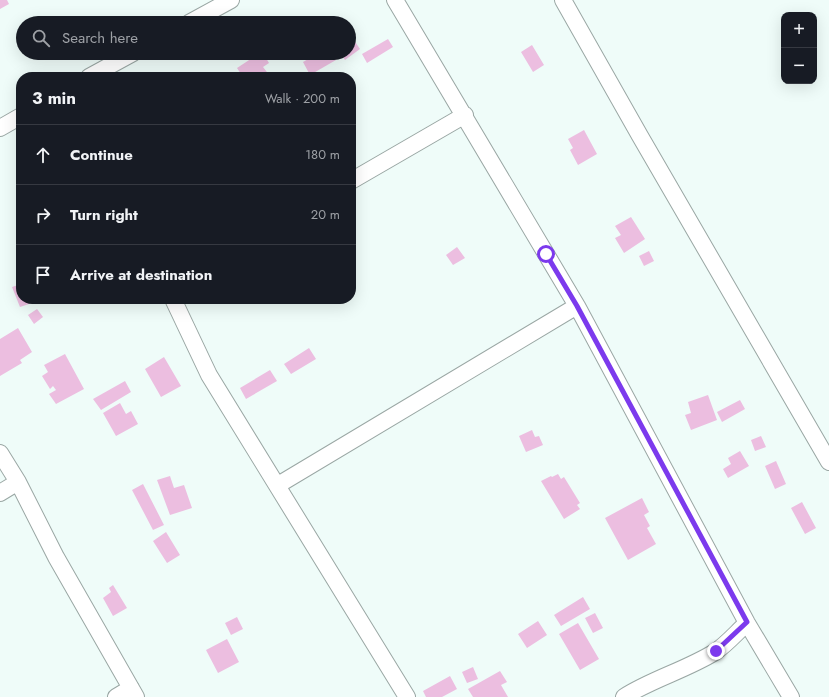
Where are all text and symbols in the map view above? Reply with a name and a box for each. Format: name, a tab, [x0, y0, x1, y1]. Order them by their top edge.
map controls	[781, 12, 817, 84]
button: +	[781, 12, 817, 48]
search box	[16, 16, 356, 60]
icon: search	[30, 27, 52, 49]
text: Search here	[62, 27, 138, 49]
button: −	[781, 48, 817, 84]
text: 3 min	[32, 86, 76, 110]
text: Walk · 200 m	[265, 89, 340, 108]
icon: ahead	[32, 144, 54, 166]
text: Continue	[70, 144, 133, 166]
text: 180 m	[305, 145, 340, 164]
icon: right	[32, 204, 54, 226]
text: Turn right	[70, 204, 138, 226]
text: 20 m	[311, 205, 340, 224]
route start	[537, 245, 555, 263]
icon: arrive	[32, 264, 54, 286]
text: Arrive at destination	[70, 264, 212, 286]
route end	[707, 642, 725, 660]

